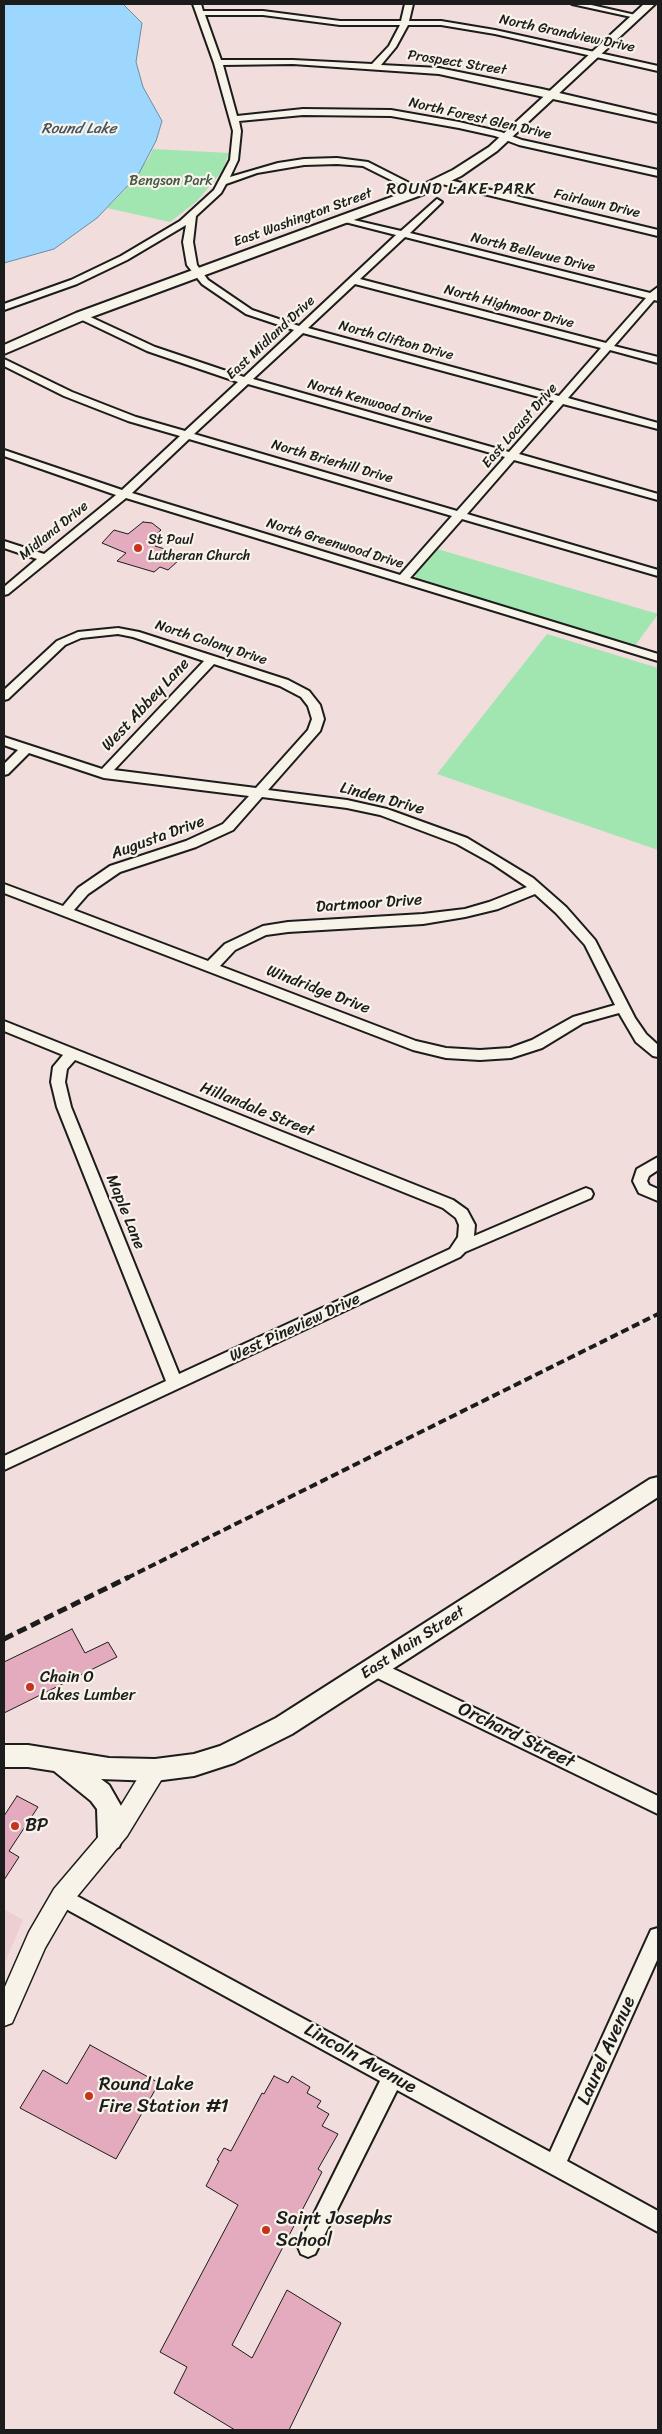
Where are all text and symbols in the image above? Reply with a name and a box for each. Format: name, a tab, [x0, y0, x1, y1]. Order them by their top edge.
street label: North Grandview Drive	[498, 11, 636, 57]
street label: Prospect Street	[406, 47, 508, 79]
street label: North Forest Glen Drive	[407, 94, 553, 144]
water label: Round Lake	[42, 120, 116, 138]
park label: Bengson Park	[129, 173, 213, 189]
district label: ROUND LAKE PARK	[384, 180, 538, 200]
street label: East Washington Street	[231, 185, 375, 251]
street label: Fairlawn Drive	[552, 186, 642, 222]
street label: North Bellevue Drive	[469, 229, 597, 277]
street label: North Highmoor Drive	[442, 282, 576, 332]
street label: East Midland Drive	[223, 293, 319, 383]
street label: North Clifton Drive	[337, 318, 455, 364]
street label: North Kenwood Drive	[306, 376, 434, 428]
street label: East Locust Drive	[479, 380, 561, 472]
street label: North Brierhill Drive	[269, 437, 395, 487]
street label: Midland Drive	[16, 498, 92, 564]
street label: North Greenwood Drive	[264, 515, 406, 573]
place label: St Paul Lutheran Church	[148, 532, 250, 564]
marker: St Paul Lutheran Church	[132, 542, 144, 554]
street label: North Colony Drive	[153, 617, 269, 669]
street label: West Abbey Lane	[98, 655, 194, 755]
street label: Linden Drive	[338, 779, 426, 819]
street label: Augusta Drive	[109, 812, 207, 864]
street label: Dartmoor Drive	[315, 891, 423, 917]
street label: Windridge Drive	[264, 961, 372, 1019]
street label: Hillandale Street	[197, 1078, 317, 1142]
street label: Maple Lane	[101, 1172, 149, 1252]
street label: West Pineview Drive	[227, 1289, 363, 1367]
street label: East Main Street	[357, 1602, 469, 1684]
place label: Chain O Lakes Lumber	[40, 1668, 135, 1706]
marker: Chain O Lakes Lumber	[24, 1681, 36, 1693]
street label: Orchard Street	[454, 1698, 578, 1774]
place label: BP	[25, 1815, 48, 1837]
marker: BP	[9, 1820, 21, 1832]
street label: Laurel Avenue	[573, 1993, 641, 2109]
street label: Lincoln Avenue	[300, 2019, 420, 2099]
place label: Round Lake Fire Station #1	[99, 2074, 229, 2118]
marker: Round Lake Fire Station #1	[83, 2090, 95, 2102]
place label: Saint Josephs School	[276, 2208, 392, 2252]
marker: Saint Josephs School	[260, 2224, 272, 2236]

